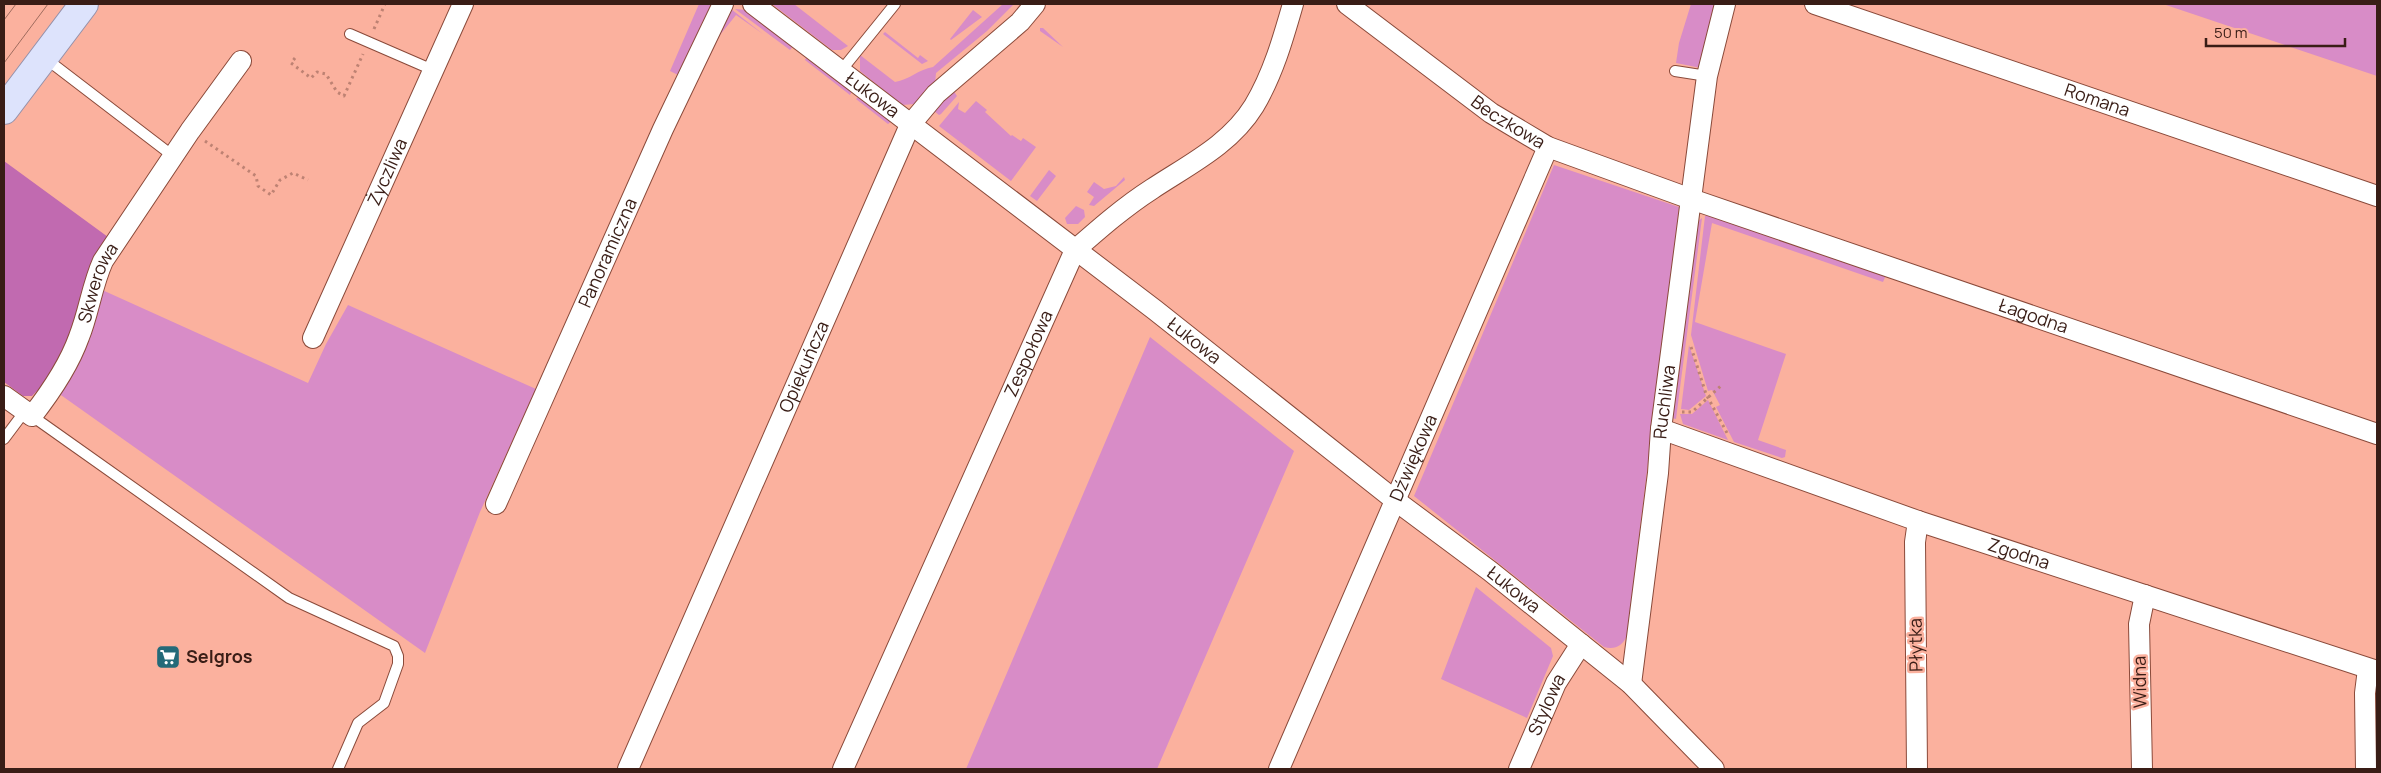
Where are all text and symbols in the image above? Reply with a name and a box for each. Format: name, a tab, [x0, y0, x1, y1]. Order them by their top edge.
scale bar	[2206, 15, 2345, 47]
text: 50 m	[2214, 22, 2248, 43]
street label: Łukowa	[841, 66, 905, 122]
street label: Romana	[2061, 77, 2133, 122]
street label: Beczkowa	[1467, 89, 1550, 154]
street label: Życzliwa	[361, 134, 412, 209]
street label: Panoramiczna	[572, 194, 642, 311]
street label: Skwerowa	[72, 238, 123, 326]
street label: Łagodna	[1996, 292, 2072, 338]
street label: Zespołowa	[998, 306, 1058, 400]
street label: Łukowa	[1163, 311, 1227, 369]
street label: Opiekuńcza	[773, 317, 834, 416]
street label: Ruchliwa	[1647, 363, 1680, 440]
street label: Dźwiękowa	[1383, 410, 1442, 505]
street label: Zgodna	[1985, 532, 2053, 574]
street label: Łukowa	[1482, 560, 1546, 618]
street label: Płytka	[1903, 618, 1927, 672]
supermarket icon: Selgros	[155, 644, 181, 670]
place label: Selgros	[186, 644, 253, 668]
street label: Widna	[2127, 656, 2151, 708]
street label: Stylowa	[1522, 668, 1570, 739]

